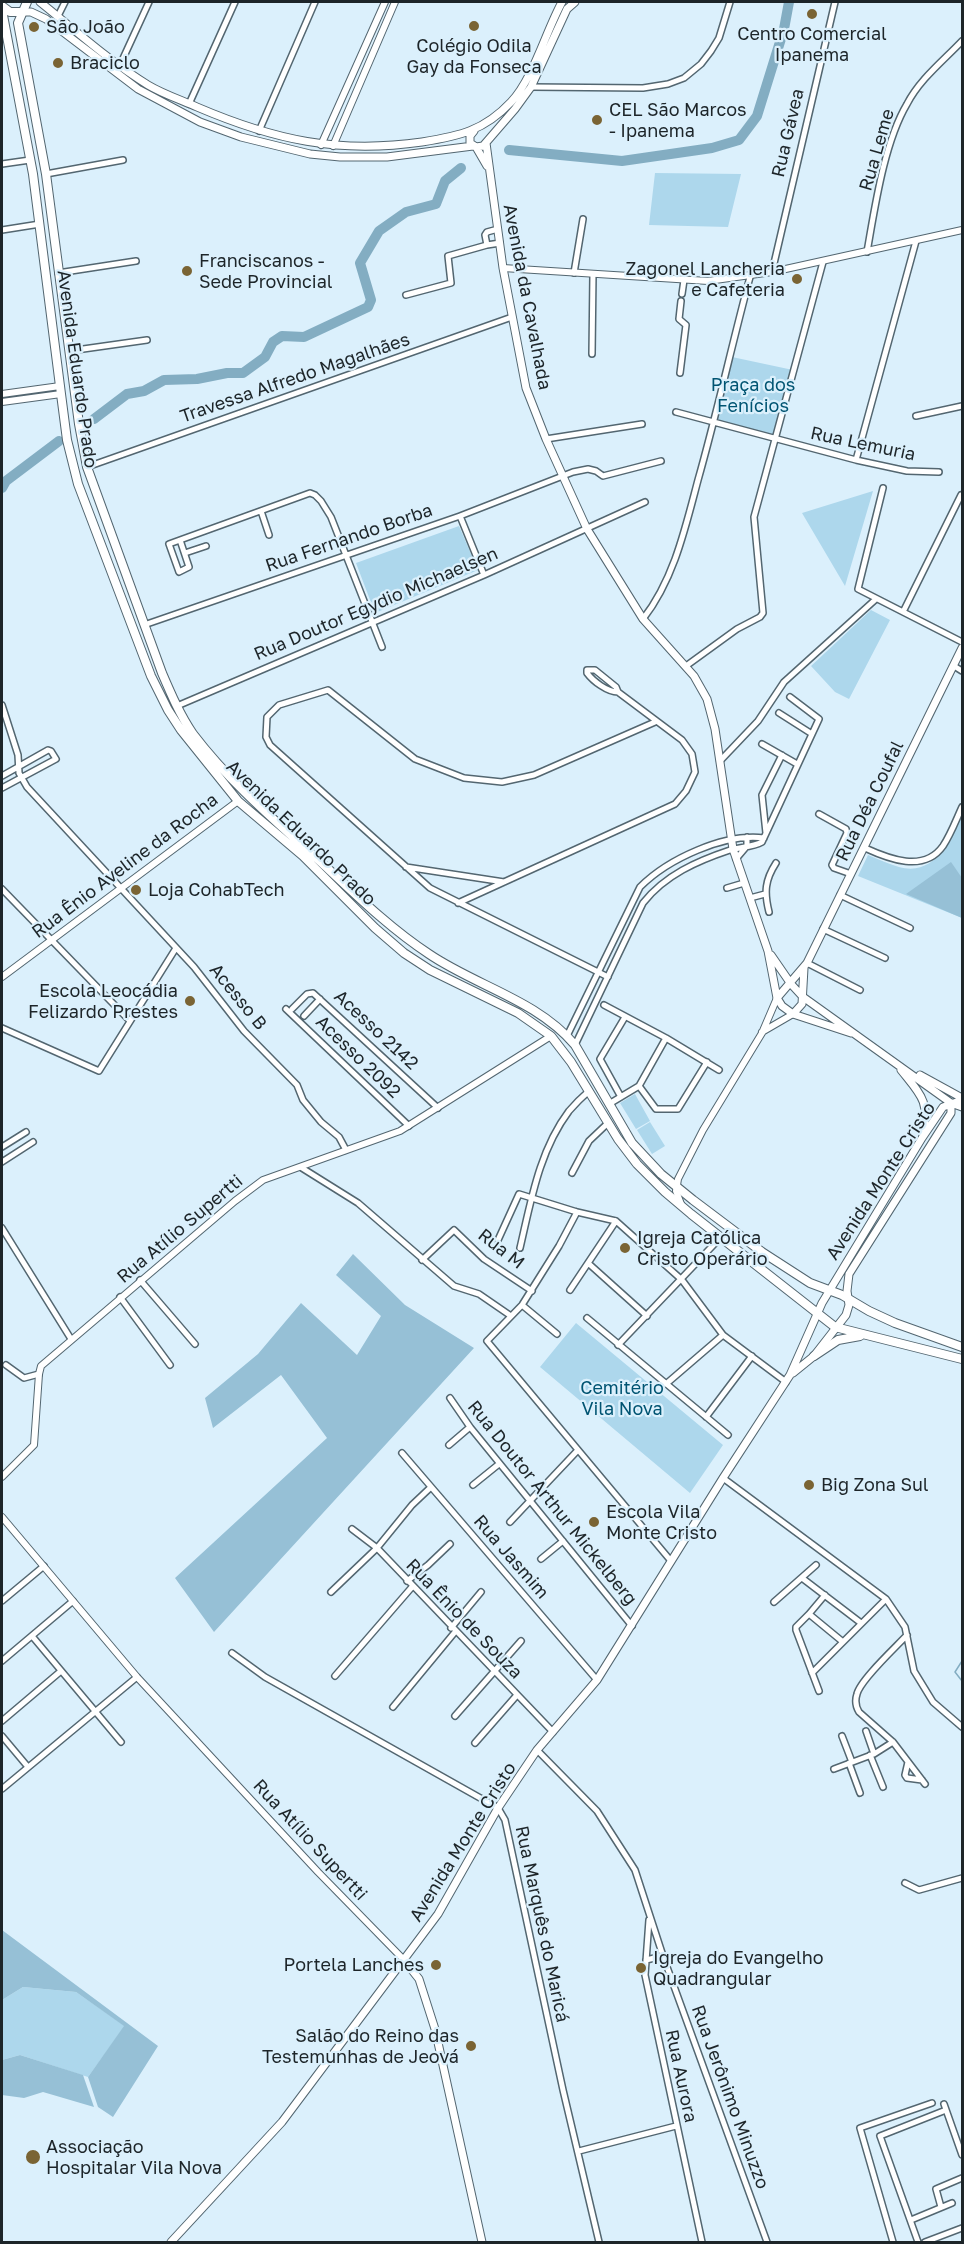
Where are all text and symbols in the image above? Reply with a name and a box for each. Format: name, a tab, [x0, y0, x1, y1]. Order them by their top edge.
marker: Centro Comercial Ipanema	[805, 7, 819, 21]
place label: São João	[46, 16, 125, 38]
marker: Colégio Odila Gay da Fonseca	[467, 19, 481, 33]
marker: São João	[27, 20, 41, 34]
place label: Centro Comercial Ipanema	[737, 23, 887, 66]
place label: Colégio Odila Gay da Fonseca	[406, 35, 542, 78]
place label: Braciclo	[70, 52, 140, 74]
marker: Braciclo	[51, 56, 65, 70]
street label: Rua Gávea	[767, 87, 809, 179]
place label: CEL São Marcos - Ipanema	[609, 99, 747, 142]
street label: Rua Leme	[855, 106, 899, 194]
marker: CEL São Marcos - Ipanema	[590, 113, 604, 127]
street label: Avenida da Cavalhada	[498, 202, 556, 392]
place label: Franciscanos - Sede Provincial	[199, 250, 333, 292]
place label: Zagonel Lancheria e Cafeteria	[625, 258, 785, 300]
marker: Franciscanos - Sede Provincial	[180, 264, 194, 278]
street label: Avenida Eduardo Prado	[52, 269, 102, 469]
marker: Zagonel Lancheria e Cafeteria	[790, 272, 804, 286]
street label: Travessa Alfredo Magalhães	[177, 329, 413, 427]
park label: Praça dos Fenícios	[711, 374, 795, 416]
street label: Rua Lemuria	[809, 422, 917, 466]
street label: Rua Fernando Borba	[263, 499, 435, 577]
street label: Rua Doutor Egydio Michaelsen	[251, 543, 501, 665]
street label: Rua Déa Coufal	[832, 737, 908, 865]
street label: Avenida Eduardo Prado	[222, 756, 380, 910]
street label: Rua Ênio Aveline da Rocha	[28, 789, 222, 943]
place label: Loja CohabTech	[148, 879, 285, 901]
marker: Loja CohabTech	[129, 883, 143, 897]
street label: Acesso B	[205, 960, 271, 1034]
place label: Escola Leocádia Felizardo Prestes	[28, 980, 178, 1022]
street label: Acesso 2142	[329, 986, 423, 1074]
marker: Escola Leocádia Felizardo Prestes	[183, 994, 197, 1008]
street label: Acesso 2092	[311, 1011, 405, 1103]
street label: Avenida Monte Cristo	[822, 1098, 940, 1264]
street label: Rua Atílio Supertti	[113, 1170, 247, 1288]
street label: Rua M	[474, 1224, 528, 1274]
place label: Igreja Católica Cristo Operário	[637, 1227, 768, 1270]
marker: Igreja Católica Cristo Operário	[618, 1241, 632, 1255]
park label: Cemitério Vila Nova	[580, 1377, 664, 1420]
street label: Rua Doutor Arthur Mickelberg	[463, 1396, 641, 1610]
place label: Big Zona Sul	[821, 1474, 929, 1496]
marker: Big Zona Sul	[802, 1478, 816, 1492]
place label: Escola Vila Monte Cristo	[606, 1501, 717, 1544]
street label: Rua Jasmim	[469, 1511, 553, 1603]
marker: Escola Vila Monte Cristo	[587, 1515, 601, 1529]
street label: Rua Ênio de Souza	[401, 1555, 527, 1683]
street label: Avenida Monte Cristo	[405, 1758, 521, 1926]
street label: Rua Atílio Supertti	[248, 1775, 372, 1905]
street label: Rua Marquês do Maricá	[511, 1824, 573, 2024]
place label: Igreja do Evangelho Quadrangular	[653, 1947, 824, 1990]
place label: Portela Lanches	[284, 1954, 424, 1976]
marker: Portela Lanches	[429, 1958, 443, 1972]
marker: Igreja do Evangelho Quadrangular	[634, 1961, 648, 1975]
street label: Rua Jerônimo Minuzzo	[687, 2002, 773, 2192]
place label: Salão do Reino das Testemunhas de Jeová	[262, 2025, 459, 2068]
street label: Rua Aurora	[661, 2027, 701, 2125]
marker: Salão do Reino das Testemunhas de Jeová	[464, 2039, 478, 2053]
place label: Associação Hospitalar Vila Nova	[46, 2136, 222, 2178]
marker: Associação Hospitalar Vila Nova	[24, 2148, 42, 2166]

